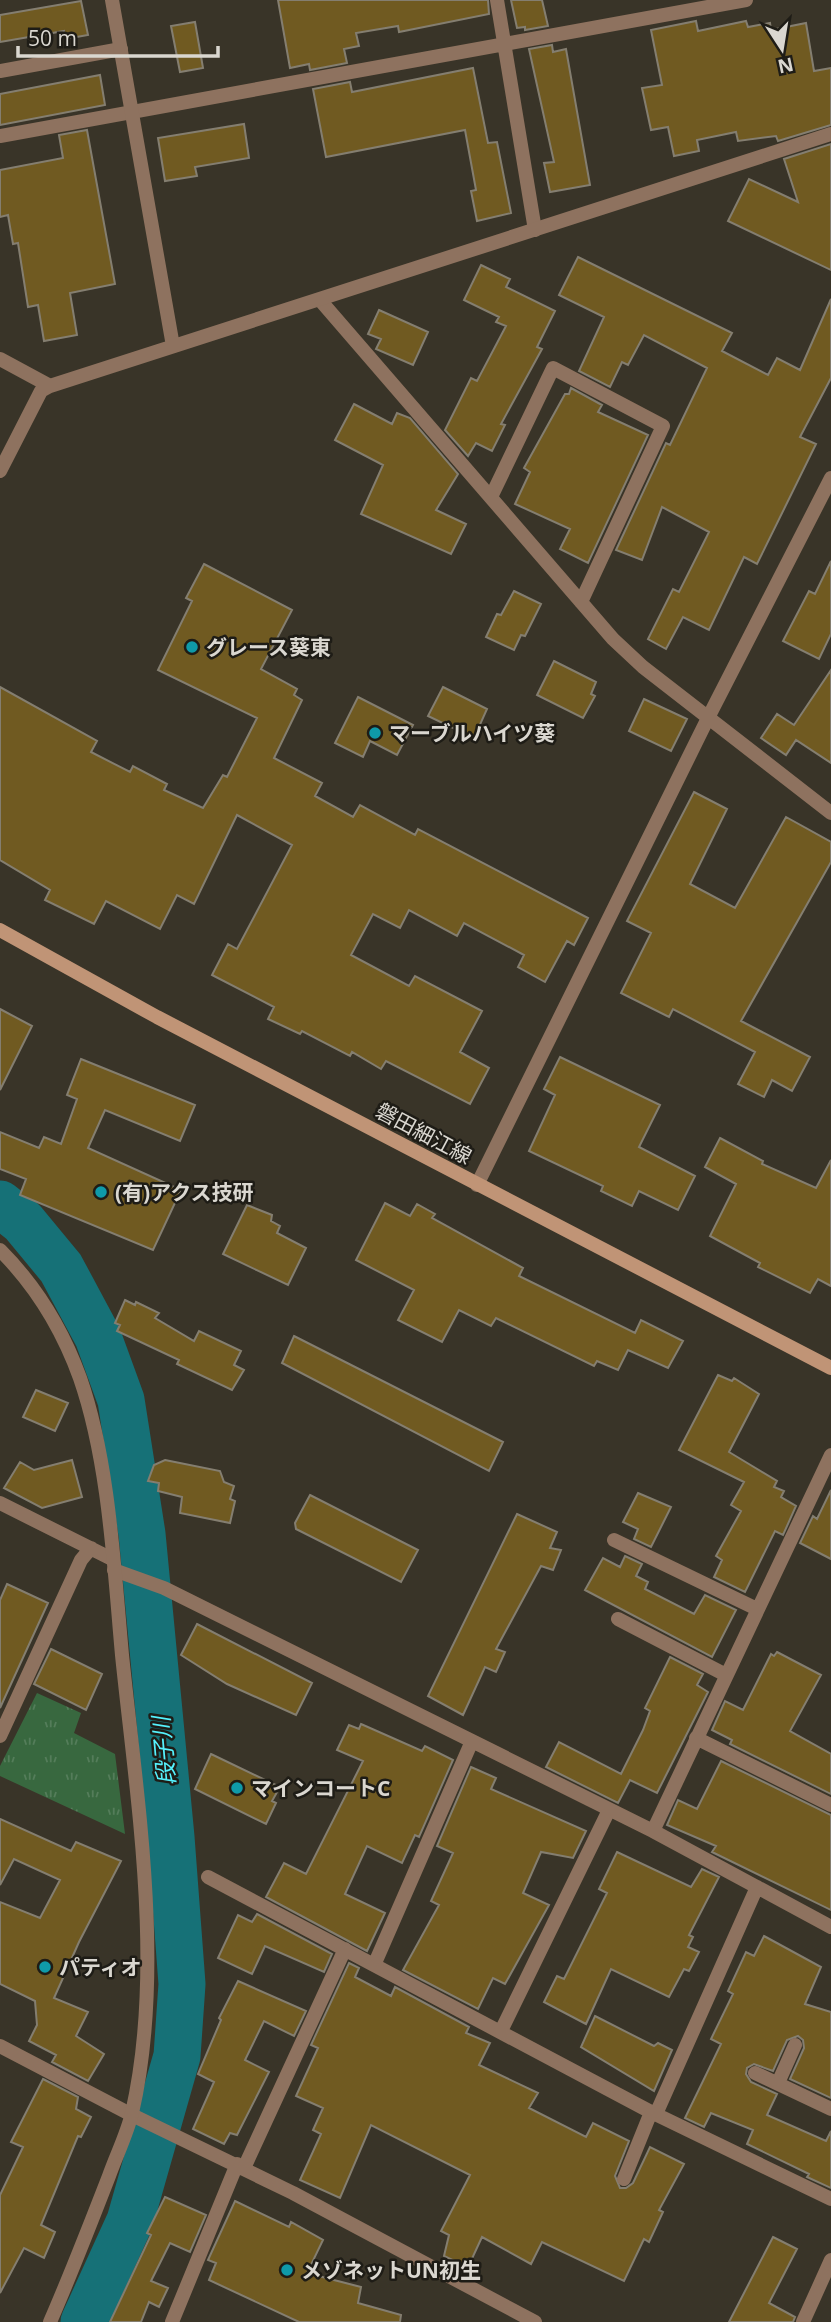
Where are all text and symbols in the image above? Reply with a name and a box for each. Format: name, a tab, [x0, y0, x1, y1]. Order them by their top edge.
scale bar	[18, 14, 217, 58]
north arrow	[747, 14, 817, 84]
text: 50 m	[28, 24, 77, 52]
text: N	[775, 51, 796, 80]
place label: グレース葵東	[206, 633, 331, 661]
marker: グレース葵東	[184, 639, 200, 655]
place label: マーブルハイツ葵	[389, 719, 555, 747]
marker: マーブルハイツ葵	[367, 725, 383, 741]
street label: 磐田細江線	[371, 1096, 477, 1170]
place label: (有)アクス技研	[115, 1178, 254, 1206]
marker: (有)アクス技研	[93, 1184, 109, 1200]
water label: 段子川	[144, 1712, 182, 1787]
place label: マインコートC	[251, 1774, 390, 1802]
marker: マインコートC	[229, 1780, 245, 1796]
place label: パティオ	[59, 1953, 142, 1981]
marker: パティオ	[37, 1959, 53, 1975]
place label: メゾネットUN初生	[301, 2256, 481, 2284]
marker: メゾネットUN初生	[279, 2262, 295, 2278]

